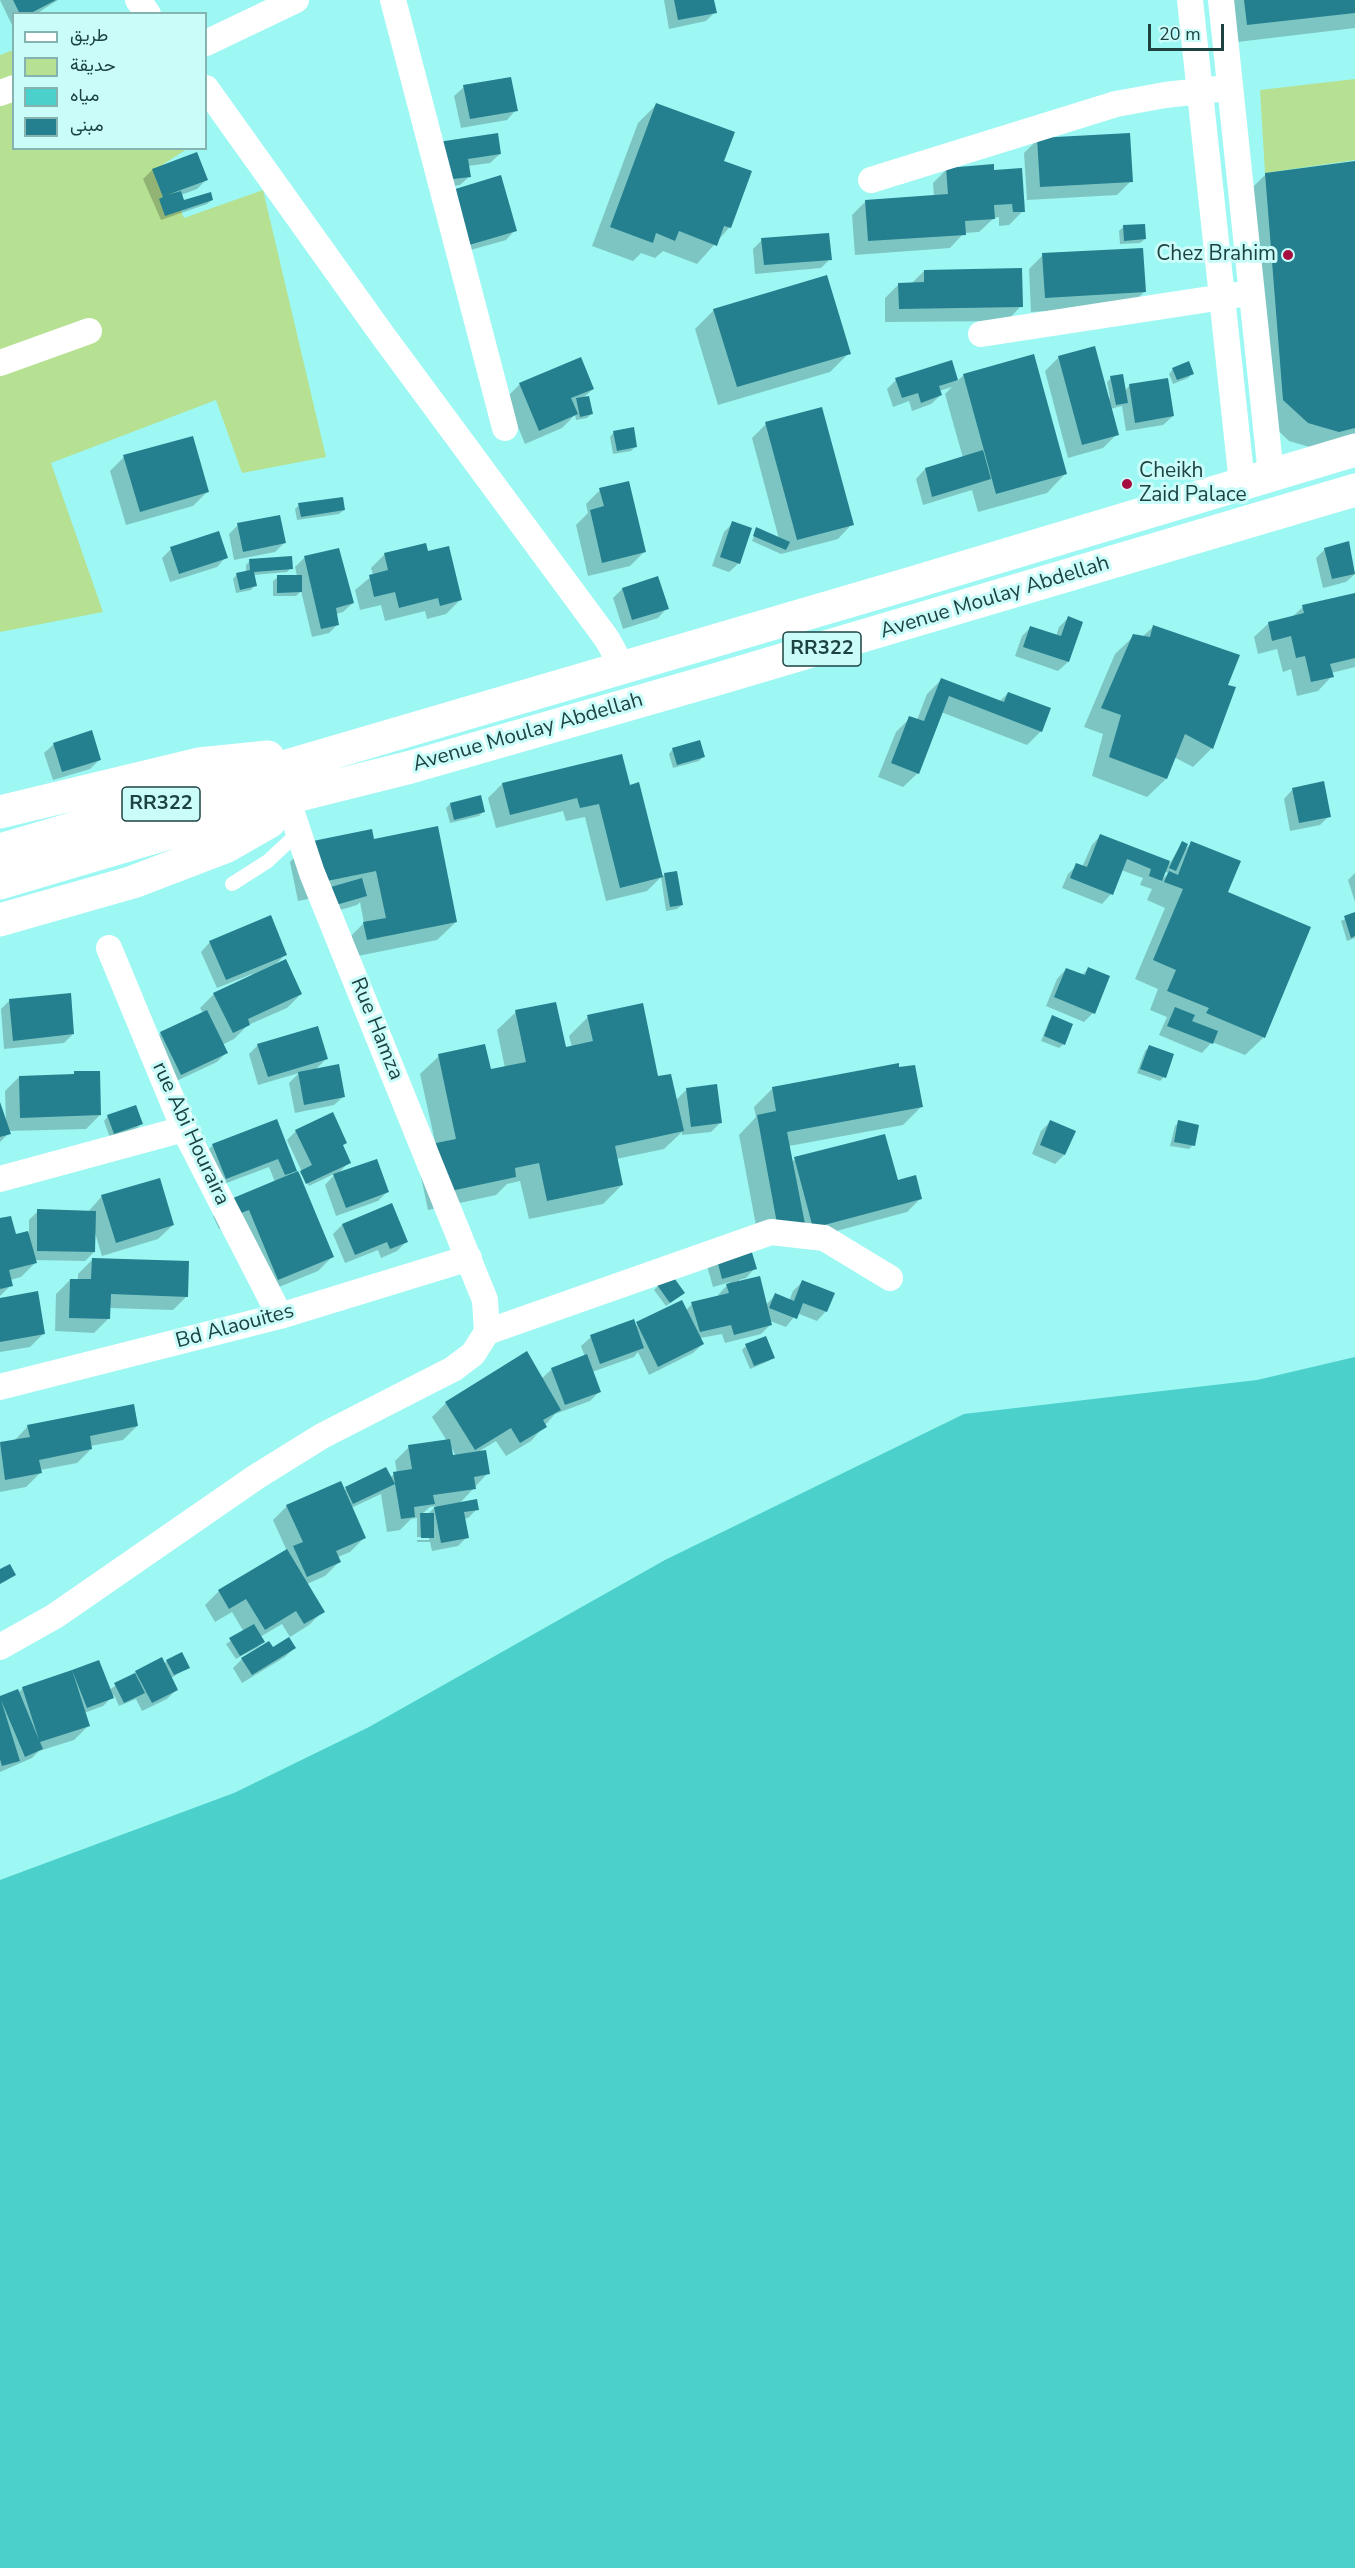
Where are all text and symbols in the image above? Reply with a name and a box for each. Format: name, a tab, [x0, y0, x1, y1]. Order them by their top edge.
legend	[12, 12, 207, 150]
scale bar	[1151, 12, 1228, 50]
text: 20 m	[1159, 22, 1201, 46]
text: طريق	[70, 23, 108, 47]
text: حديقة	[70, 53, 116, 77]
text: مياه	[70, 83, 99, 107]
text: مبنى	[70, 113, 104, 137]
place label: Chez Brahim	[1156, 242, 1276, 268]
marker: Chez Brahim	[1281, 248, 1295, 262]
place label: Cheikh Zaid Palace	[1139, 459, 1247, 509]
marker: Cheikh Zaid Palace	[1120, 477, 1134, 491]
street label: Avenue Moulay Abdellah	[877, 551, 1113, 645]
road number: RR322	[783, 632, 861, 666]
street label: Avenue Moulay Abdellah	[410, 688, 646, 778]
road number: RR322	[122, 787, 200, 821]
street label: Rue Hamza	[344, 974, 408, 1084]
street label: rue Abi Houraira	[146, 1058, 234, 1210]
street label: Bd Alaouites	[173, 1299, 297, 1355]

